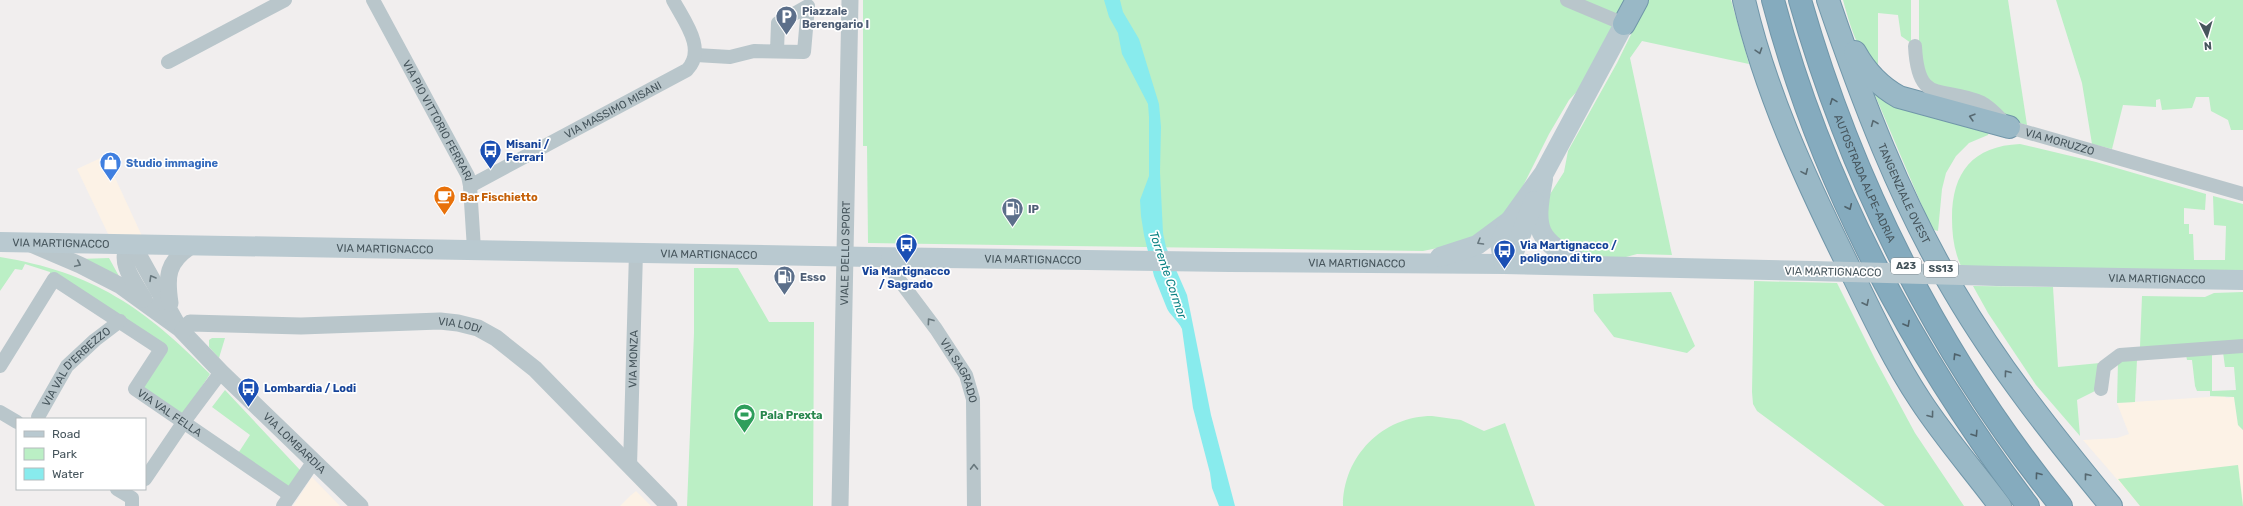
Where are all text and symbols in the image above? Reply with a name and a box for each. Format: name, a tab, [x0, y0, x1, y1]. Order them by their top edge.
parking icon: Piazzale Berengario I	[773, 4, 799, 37]
place label: Piazzale Berengario I	[802, 5, 869, 31]
north arrow	[2187, 16, 2227, 56]
text: N	[2203, 39, 2212, 52]
one-way arrow	[1754, 47, 1762, 54]
street label: VIA PIO VITTORIO FERRARI	[400, 58, 475, 182]
street label: VIA MASSIMO MISANI	[562, 78, 664, 141]
one-way arrow	[1829, 98, 1837, 105]
street label: AUTOSTRADA ALPE-ADRIA	[1832, 113, 1899, 245]
one-way arrow	[1969, 113, 1976, 122]
one-way arrow	[1870, 120, 1878, 127]
street label: VIA MORUZZO	[2024, 125, 2096, 158]
bus stop icon: Misani / Ferrari	[478, 137, 504, 170]
place label: Misani / Ferrari	[506, 138, 549, 164]
street label: TANGENZIALE OVEST	[1875, 141, 1933, 246]
shop icon: Studio immagine	[97, 150, 123, 183]
place label: Studio immagine	[126, 157, 219, 170]
one-way arrow	[1800, 168, 1808, 176]
cafe icon: Bar Fischietto	[432, 184, 458, 217]
place label: Bar Fischietto	[460, 191, 538, 204]
fuel station icon: IP	[1000, 196, 1026, 229]
street label: VIALE DELLO SPORT	[837, 200, 853, 306]
place label: IP	[1028, 203, 1040, 216]
one-way arrow	[1844, 203, 1852, 211]
water label: Torrente Cormor	[1146, 229, 1190, 321]
bus stop icon: Via Martignacco / Sagrado	[893, 232, 919, 265]
street label: VIA MARTIGNACCO	[12, 236, 110, 250]
one-way arrow	[1477, 238, 1484, 245]
bus stop icon: Via Martignacco / poligono di tiro	[1491, 238, 1517, 271]
place label: Via Martignacco / poligono di tiro	[1520, 239, 1617, 265]
street label: VIA MARTIGNACCO	[336, 241, 434, 256]
street label: VIA MARTIGNACCO	[660, 247, 758, 261]
street label: VIA MARTIGNACCO	[984, 252, 1082, 266]
street label: VIA MARTIGNACCO	[1308, 256, 1406, 270]
road number: A23	[1891, 258, 1921, 274]
one-way arrow	[74, 259, 81, 267]
road number: SS13	[1924, 261, 1958, 277]
fuel station icon: Esso	[772, 264, 798, 297]
place label: Via Martignacco / Sagrado	[862, 265, 951, 291]
street label: VIA MARTIGNACCO	[1784, 265, 1882, 279]
place label: Esso	[800, 271, 826, 284]
street label: VIA MARTIGNACCO	[2108, 271, 2206, 286]
one-way arrow	[150, 275, 157, 282]
one-way arrow	[1861, 298, 1869, 306]
street label: VIA LODI	[437, 314, 484, 335]
one-way arrow	[927, 318, 935, 325]
one-way arrow	[1902, 319, 1909, 327]
street label: VIA VAL D'ERBEZZO	[39, 324, 113, 408]
street label: VIA MONZA	[626, 329, 640, 388]
street label: VIA SAGRADO	[937, 336, 980, 404]
one-way arrow	[1954, 353, 1961, 360]
one-way arrow	[2005, 370, 2012, 377]
bus stop icon: Lombardia / Lodi	[236, 375, 262, 408]
place label: Lombardia / Lodi	[264, 382, 356, 395]
street label: VIA VAL FELLA	[135, 386, 205, 440]
sports icon: Pala Prexta	[732, 402, 758, 435]
place label: Pala Prexta	[760, 409, 823, 422]
street label: VIA LOMBARDIA	[260, 410, 329, 477]
one-way arrow	[1927, 411, 1934, 418]
legend	[16, 418, 146, 490]
text: Road	[52, 427, 80, 441]
one-way arrow	[1970, 430, 1978, 437]
text: Park	[52, 447, 78, 461]
one-way arrow	[970, 464, 978, 470]
text: Water	[52, 467, 84, 481]
one-way arrow	[2035, 472, 2042, 479]
one-way arrow	[2084, 473, 2091, 480]

